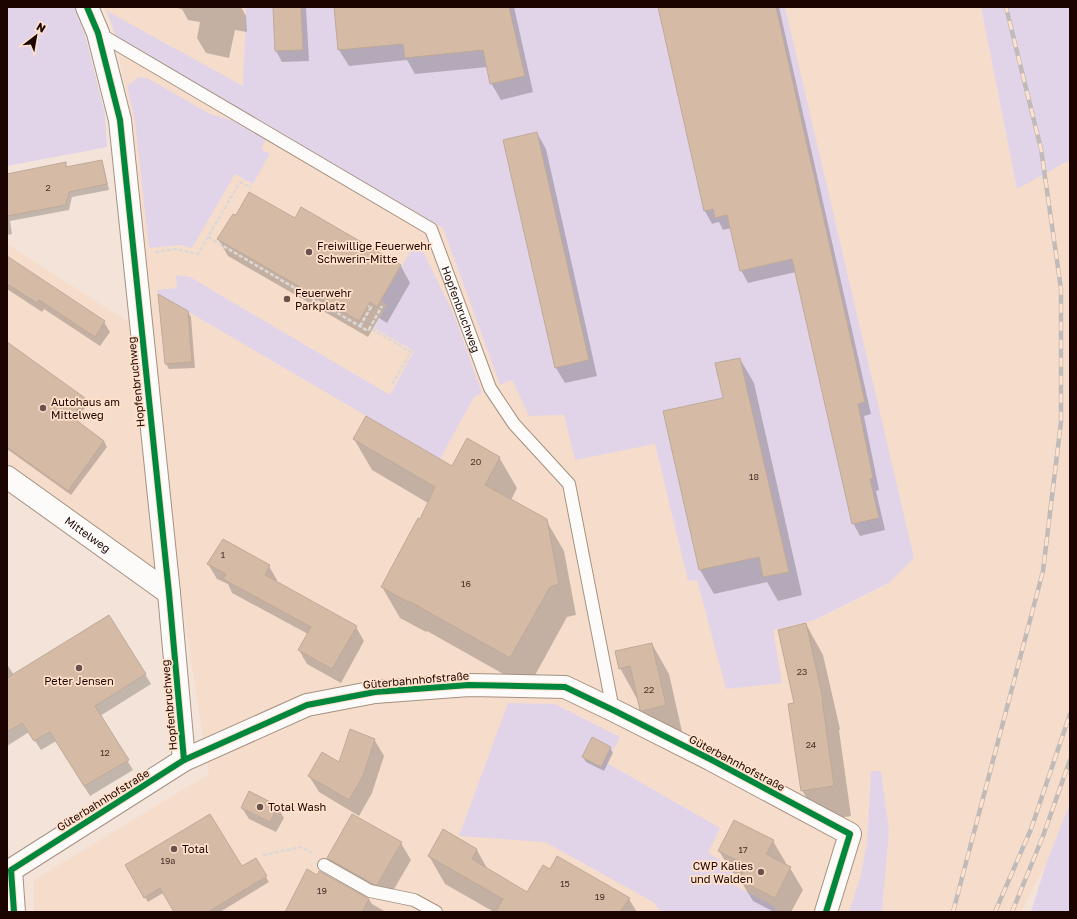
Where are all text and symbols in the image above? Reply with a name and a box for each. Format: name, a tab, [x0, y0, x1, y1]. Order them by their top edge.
north arrow	[16, 16, 56, 56]
text: N	[34, 19, 48, 35]
house number: 2	[45, 182, 51, 193]
place label: Freiwillige Feuerwehr Schwerin-Mitte	[317, 239, 432, 265]
marker: Freiwillige Feuerwehr Schwerin-Mitte	[304, 247, 314, 257]
street label: Hopfenbruchweg	[439, 264, 483, 354]
place label: Feuerwehr Parkplatz	[295, 286, 352, 312]
marker: Feuerwehr Parkplatz	[282, 294, 292, 304]
street label: Hopfenbruchweg	[124, 336, 147, 428]
place label: Autohaus am Mittelweg	[51, 395, 120, 421]
marker: Autohaus am Mittelweg	[38, 403, 48, 413]
house number: 20	[471, 456, 482, 467]
house number: 18	[749, 471, 759, 482]
street label: Mittelweg	[62, 514, 113, 555]
house number: 1	[221, 549, 226, 560]
house number: 16	[461, 578, 471, 589]
street label: Hopfenbruchweg	[158, 659, 179, 751]
marker: Peter Jensen	[74, 663, 84, 673]
house number: 23	[797, 666, 807, 677]
street label: Güterbahnhofstraße	[362, 668, 470, 691]
place label: Peter Jensen	[44, 674, 114, 687]
house number: 22	[644, 684, 654, 695]
street label: Güterbahnhofstraße	[687, 732, 787, 793]
house number: 24	[806, 739, 817, 750]
house number: 12	[100, 747, 110, 758]
street label: Güterbahnhofstraße	[54, 766, 151, 833]
place label: Total Wash	[268, 800, 326, 813]
marker: Total Wash	[255, 802, 265, 812]
place label: Total	[182, 842, 209, 855]
marker: Total	[169, 844, 179, 854]
house number: 17	[738, 844, 748, 855]
house number: 19a	[161, 855, 175, 866]
place label: CWP Kalies und Walden	[690, 859, 753, 885]
marker: CWP Kalies und Walden	[756, 867, 766, 877]
house number: 15	[560, 878, 570, 889]
house number: 19	[317, 885, 327, 896]
house number: 19	[595, 891, 605, 902]

